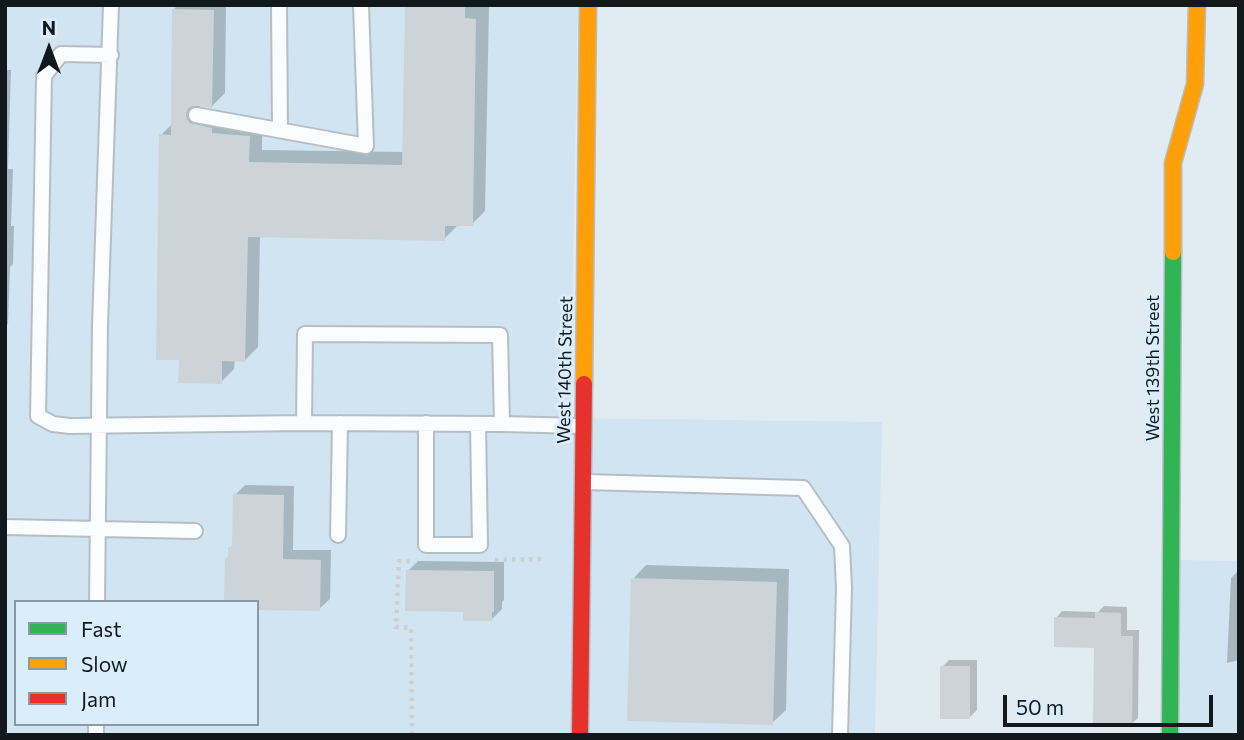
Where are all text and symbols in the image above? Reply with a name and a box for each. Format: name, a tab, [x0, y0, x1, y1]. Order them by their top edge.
north arrow	[14, 14, 84, 84]
text: N	[42, 16, 56, 39]
street label: West 139th Street	[1142, 295, 1164, 441]
street label: West 140th Street	[553, 296, 577, 444]
legend	[14, 600, 259, 726]
text: Fast	[81, 616, 122, 641]
text: Slow	[81, 651, 128, 676]
scale bar	[1006, 680, 1216, 724]
text: Jam	[81, 686, 116, 711]
text: 50 m	[1016, 694, 1064, 719]

